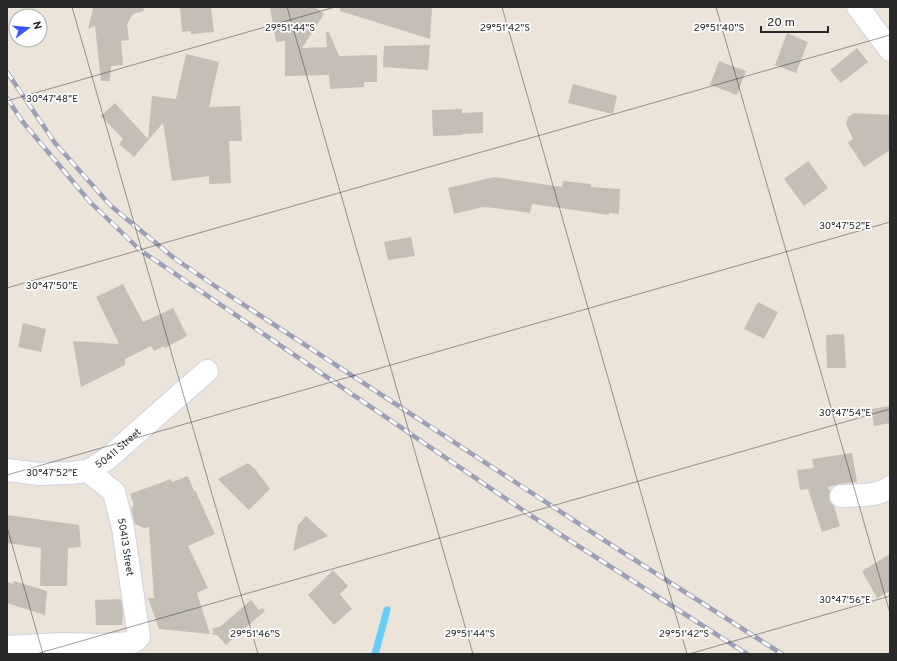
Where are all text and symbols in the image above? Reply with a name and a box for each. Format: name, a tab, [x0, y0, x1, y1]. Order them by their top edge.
north arrow	[8, 8, 48, 48]
scale bar	[761, 8, 828, 34]
text: 20 m	[767, 15, 795, 31]
text: N	[29, 20, 44, 31]
text: 29°51'44"S	[265, 22, 315, 35]
text: 29°51'42"S	[480, 22, 530, 35]
text: 29°51'40"S	[694, 22, 744, 35]
text: 30°47'48"E	[26, 93, 78, 106]
text: 30°47'52"E	[819, 220, 871, 233]
text: 30°47'50"E	[26, 280, 78, 293]
text: 30°47'54"E	[819, 407, 871, 420]
street label: 50411 Street	[93, 425, 144, 471]
text: 30°47'52"E	[26, 467, 78, 480]
street label: 50413 Street	[114, 517, 136, 577]
text: 30°47'56"E	[819, 594, 871, 607]
text: 29°51'46"S	[230, 628, 280, 641]
text: 29°51'44"S	[445, 628, 495, 641]
text: 29°51'42"S	[659, 628, 709, 641]

